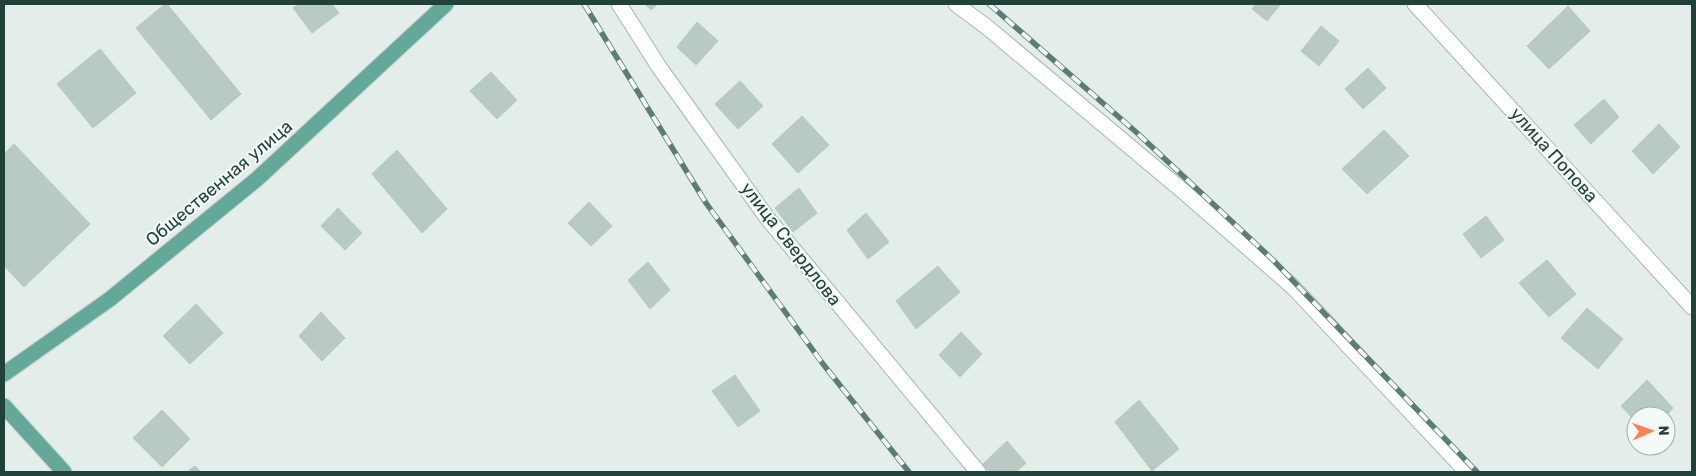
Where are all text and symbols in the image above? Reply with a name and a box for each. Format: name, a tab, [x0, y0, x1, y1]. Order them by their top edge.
street label: улица Попова	[1506, 103, 1602, 207]
street label: Общественная улица	[141, 115, 297, 251]
street label: улица Свердлова	[736, 178, 846, 310]
north arrow	[1626, 406, 1676, 456]
text: N	[1655, 425, 1672, 436]

